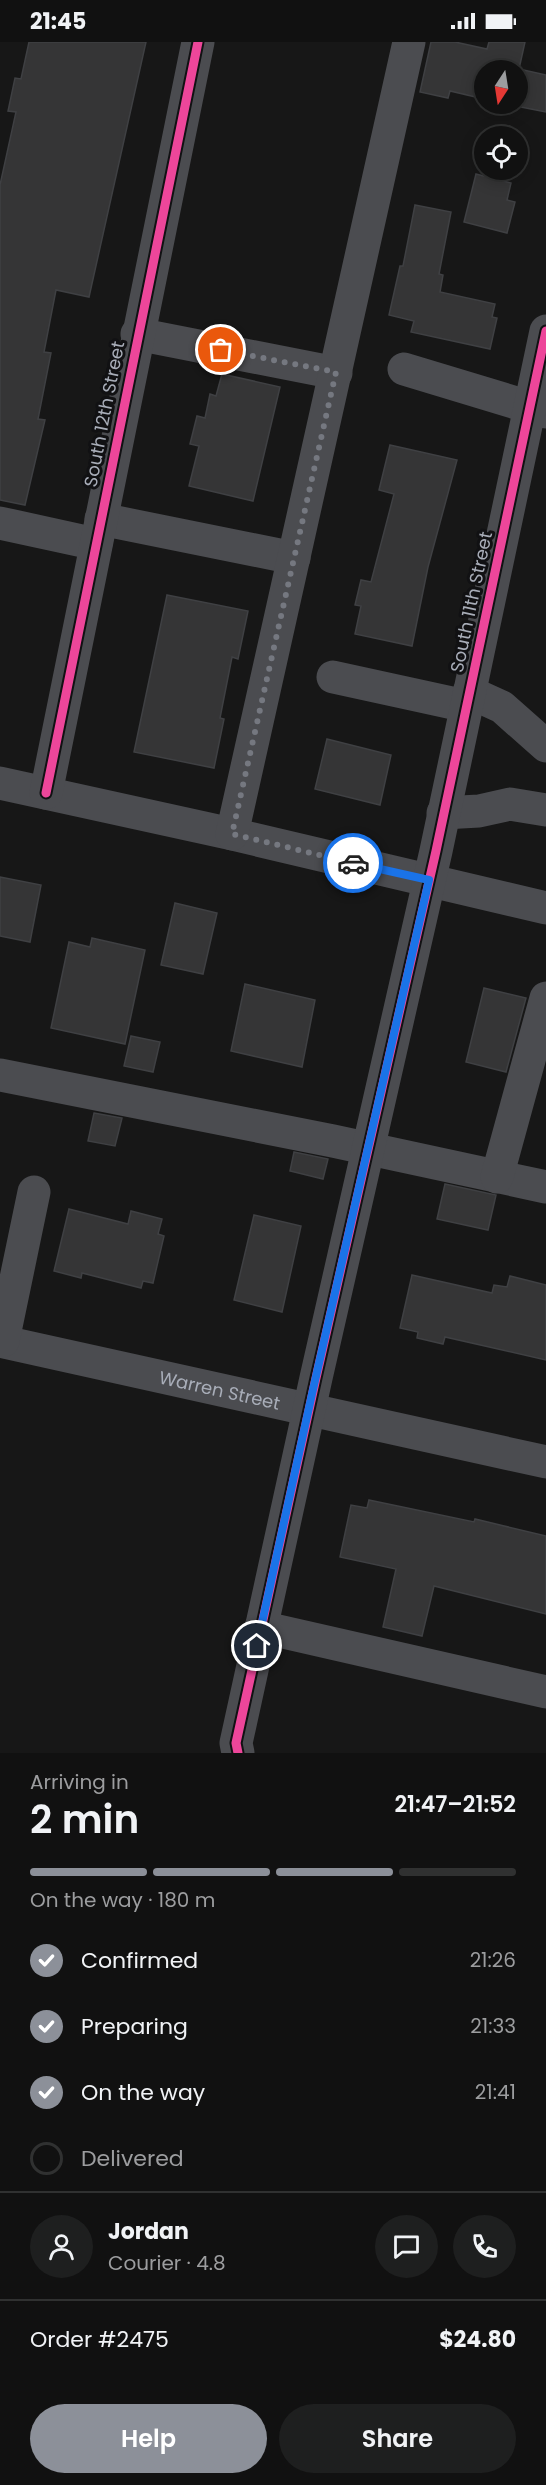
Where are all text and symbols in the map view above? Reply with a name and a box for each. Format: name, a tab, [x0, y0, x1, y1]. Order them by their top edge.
text: 21:45	[30, 6, 86, 37]
north arrow	[474, 60, 528, 114]
map controls	[474, 60, 528, 180]
button: locate	[474, 126, 528, 180]
pin	[195, 324, 246, 375]
icon: bag	[204, 333, 237, 366]
street label: South 12th Street	[78, 339, 130, 489]
street label: South 11th Street	[444, 529, 498, 675]
courier	[323, 833, 383, 893]
icon: car	[337, 847, 370, 880]
street label: Warren Street	[157, 1364, 283, 1415]
pin	[231, 1620, 282, 1671]
icon: home	[240, 1629, 273, 1662]
text: Arriving in	[30, 1768, 129, 1796]
text: 21:47–21:52	[394, 1789, 516, 1820]
text: 2 min	[30, 1792, 139, 1847]
text: On the way · 180 m	[30, 1886, 215, 1914]
icon: check	[30, 1944, 63, 1977]
text: Confirmed	[81, 1945, 198, 1976]
text: 21:26	[470, 1946, 516, 1974]
icon: check	[30, 2010, 63, 2043]
text: Preparing	[81, 2011, 188, 2042]
text: 21:33	[470, 2012, 516, 2040]
icon: check	[30, 2076, 63, 2109]
text: On the way	[81, 2077, 205, 2108]
text: 21:41	[475, 2078, 516, 2106]
text: Delivered	[81, 2143, 184, 2174]
button: person	[30, 2215, 93, 2278]
button: chat	[375, 2215, 438, 2278]
button: phone	[453, 2215, 516, 2278]
text: Jordan	[108, 2216, 189, 2247]
text: Courier · 4.8	[108, 2249, 226, 2277]
text: Order #2475	[30, 2324, 169, 2355]
text: $24.80	[439, 2324, 516, 2355]
button: Help	[30, 2404, 267, 2473]
button: Share	[279, 2404, 516, 2473]

